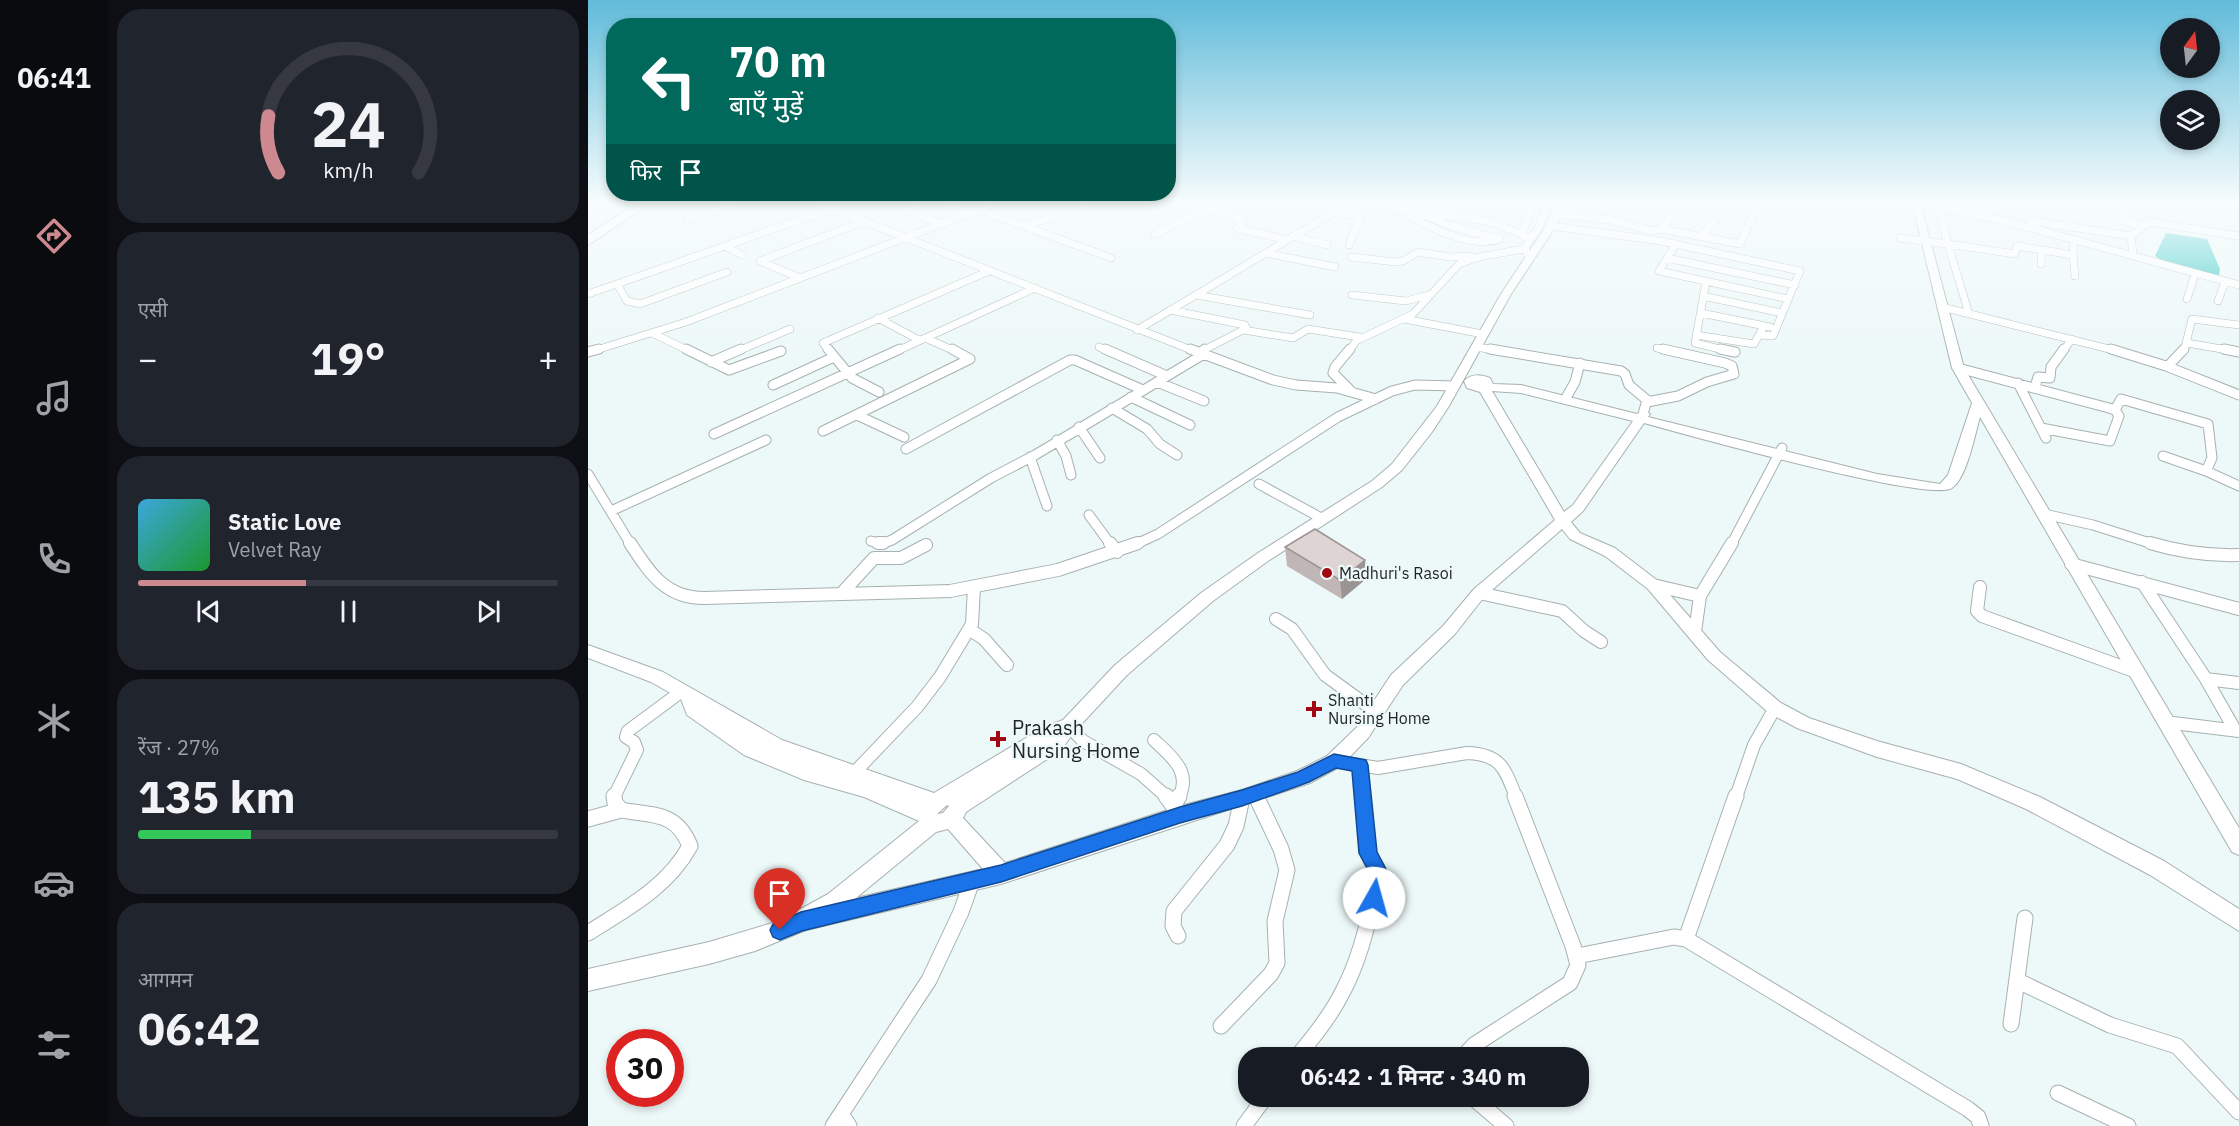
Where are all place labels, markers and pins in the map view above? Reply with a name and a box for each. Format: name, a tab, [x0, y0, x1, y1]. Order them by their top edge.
place label: Madhuri's Rasoi	[1339, 563, 1453, 583]
marker: Madhuri's Rasoi	[1320, 566, 1334, 580]
place label: Shanti Nursing Home	[1328, 690, 1431, 728]
marker: Shanti Nursing Home	[1305, 700, 1323, 718]
place label: Prakash Nursing Home	[1012, 714, 1140, 764]
marker: Prakash Nursing Home	[989, 730, 1007, 748]
pin	[754, 868, 805, 930]

